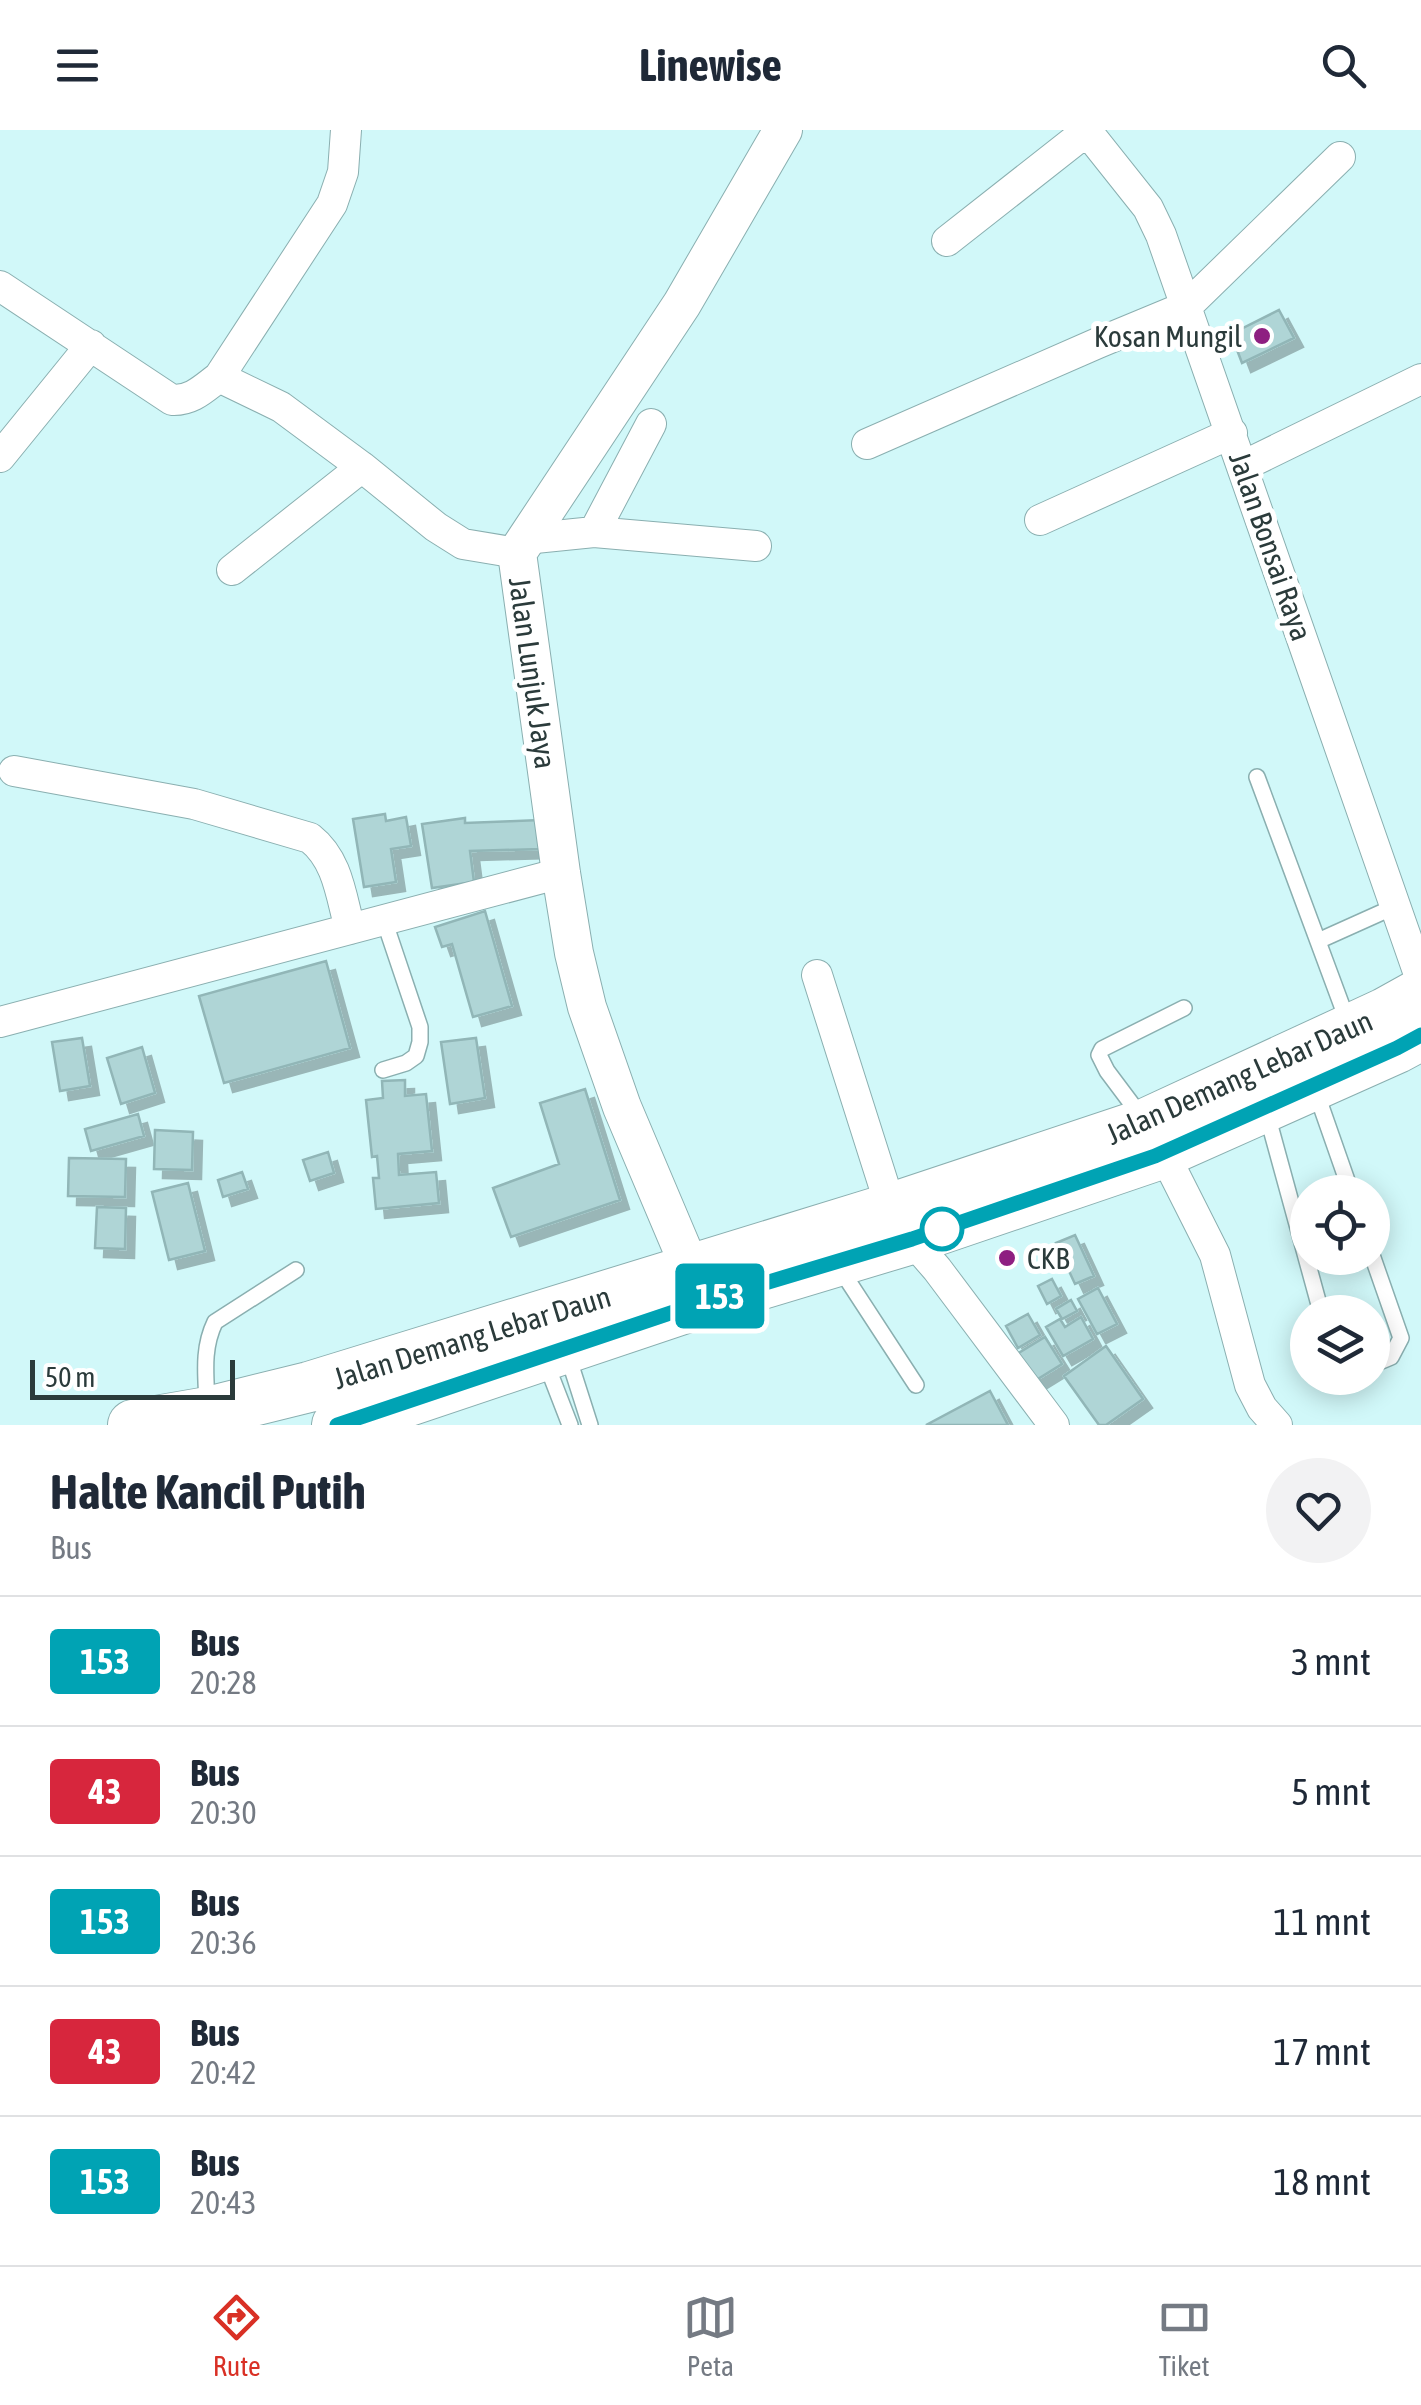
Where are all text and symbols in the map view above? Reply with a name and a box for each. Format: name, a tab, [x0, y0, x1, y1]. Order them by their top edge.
icon: menu	[50, 38, 105, 93]
icon: search	[1316, 38, 1371, 93]
text: Linewise	[639, 39, 782, 91]
place label: Kosan Mungil	[1094, 319, 1242, 353]
marker: Kosan Mungil	[1251, 325, 1273, 347]
street label: Jalan Bonsai Raya	[1223, 447, 1319, 645]
street label: Jalan Lunjuk Jaya	[503, 575, 563, 771]
street label: Jalan Demang Lebar Daun	[1101, 1003, 1377, 1151]
map controls	[1290, 1175, 1390, 1395]
button: locate	[1290, 1175, 1390, 1275]
unlabelled marker	[921, 1208, 963, 1250]
place label: CKB	[1027, 1241, 1069, 1275]
marker: CKB	[996, 1247, 1018, 1269]
line badge: 153	[662, 1264, 778, 1328]
text: 153	[695, 1276, 745, 1316]
street label: Jalan Demang Lebar Daun	[329, 1279, 615, 1395]
button: layers	[1290, 1295, 1390, 1395]
scale bar	[30, 1355, 235, 1400]
text: 50 m	[45, 1361, 95, 1393]
button: heart	[1266, 1458, 1371, 1563]
text: Halte Kancil Putih	[50, 1464, 366, 1519]
text: Bus	[50, 1529, 92, 1566]
text: Bus	[190, 1621, 240, 1664]
text: 3 mnt	[1291, 1640, 1371, 1683]
text: 153	[80, 1641, 130, 1681]
text: 20:28	[190, 1664, 257, 1701]
text: Bus	[190, 1751, 240, 1794]
text: 5 mnt	[1291, 1770, 1371, 1813]
text: 43	[89, 1771, 121, 1811]
text: 20:30	[190, 1794, 257, 1831]
text: Bus	[190, 1881, 240, 1924]
text: 11 mnt	[1273, 1900, 1371, 1943]
text: 153	[80, 1901, 130, 1941]
text: 20:36	[190, 1924, 257, 1961]
text: Bus	[190, 2011, 240, 2054]
text: 17 mnt	[1273, 2030, 1371, 2073]
text: 43	[89, 2031, 121, 2071]
text: 20:42	[190, 2054, 257, 2091]
text: Bus	[190, 2141, 240, 2184]
text: 18 mnt	[1273, 2160, 1371, 2203]
text: 153	[80, 2161, 130, 2201]
text: 20:43	[190, 2184, 257, 2221]
tab: Rute	[209, 2290, 264, 2382]
tab: Peta	[683, 2290, 738, 2382]
tab: Tiket	[1157, 2290, 1212, 2382]

